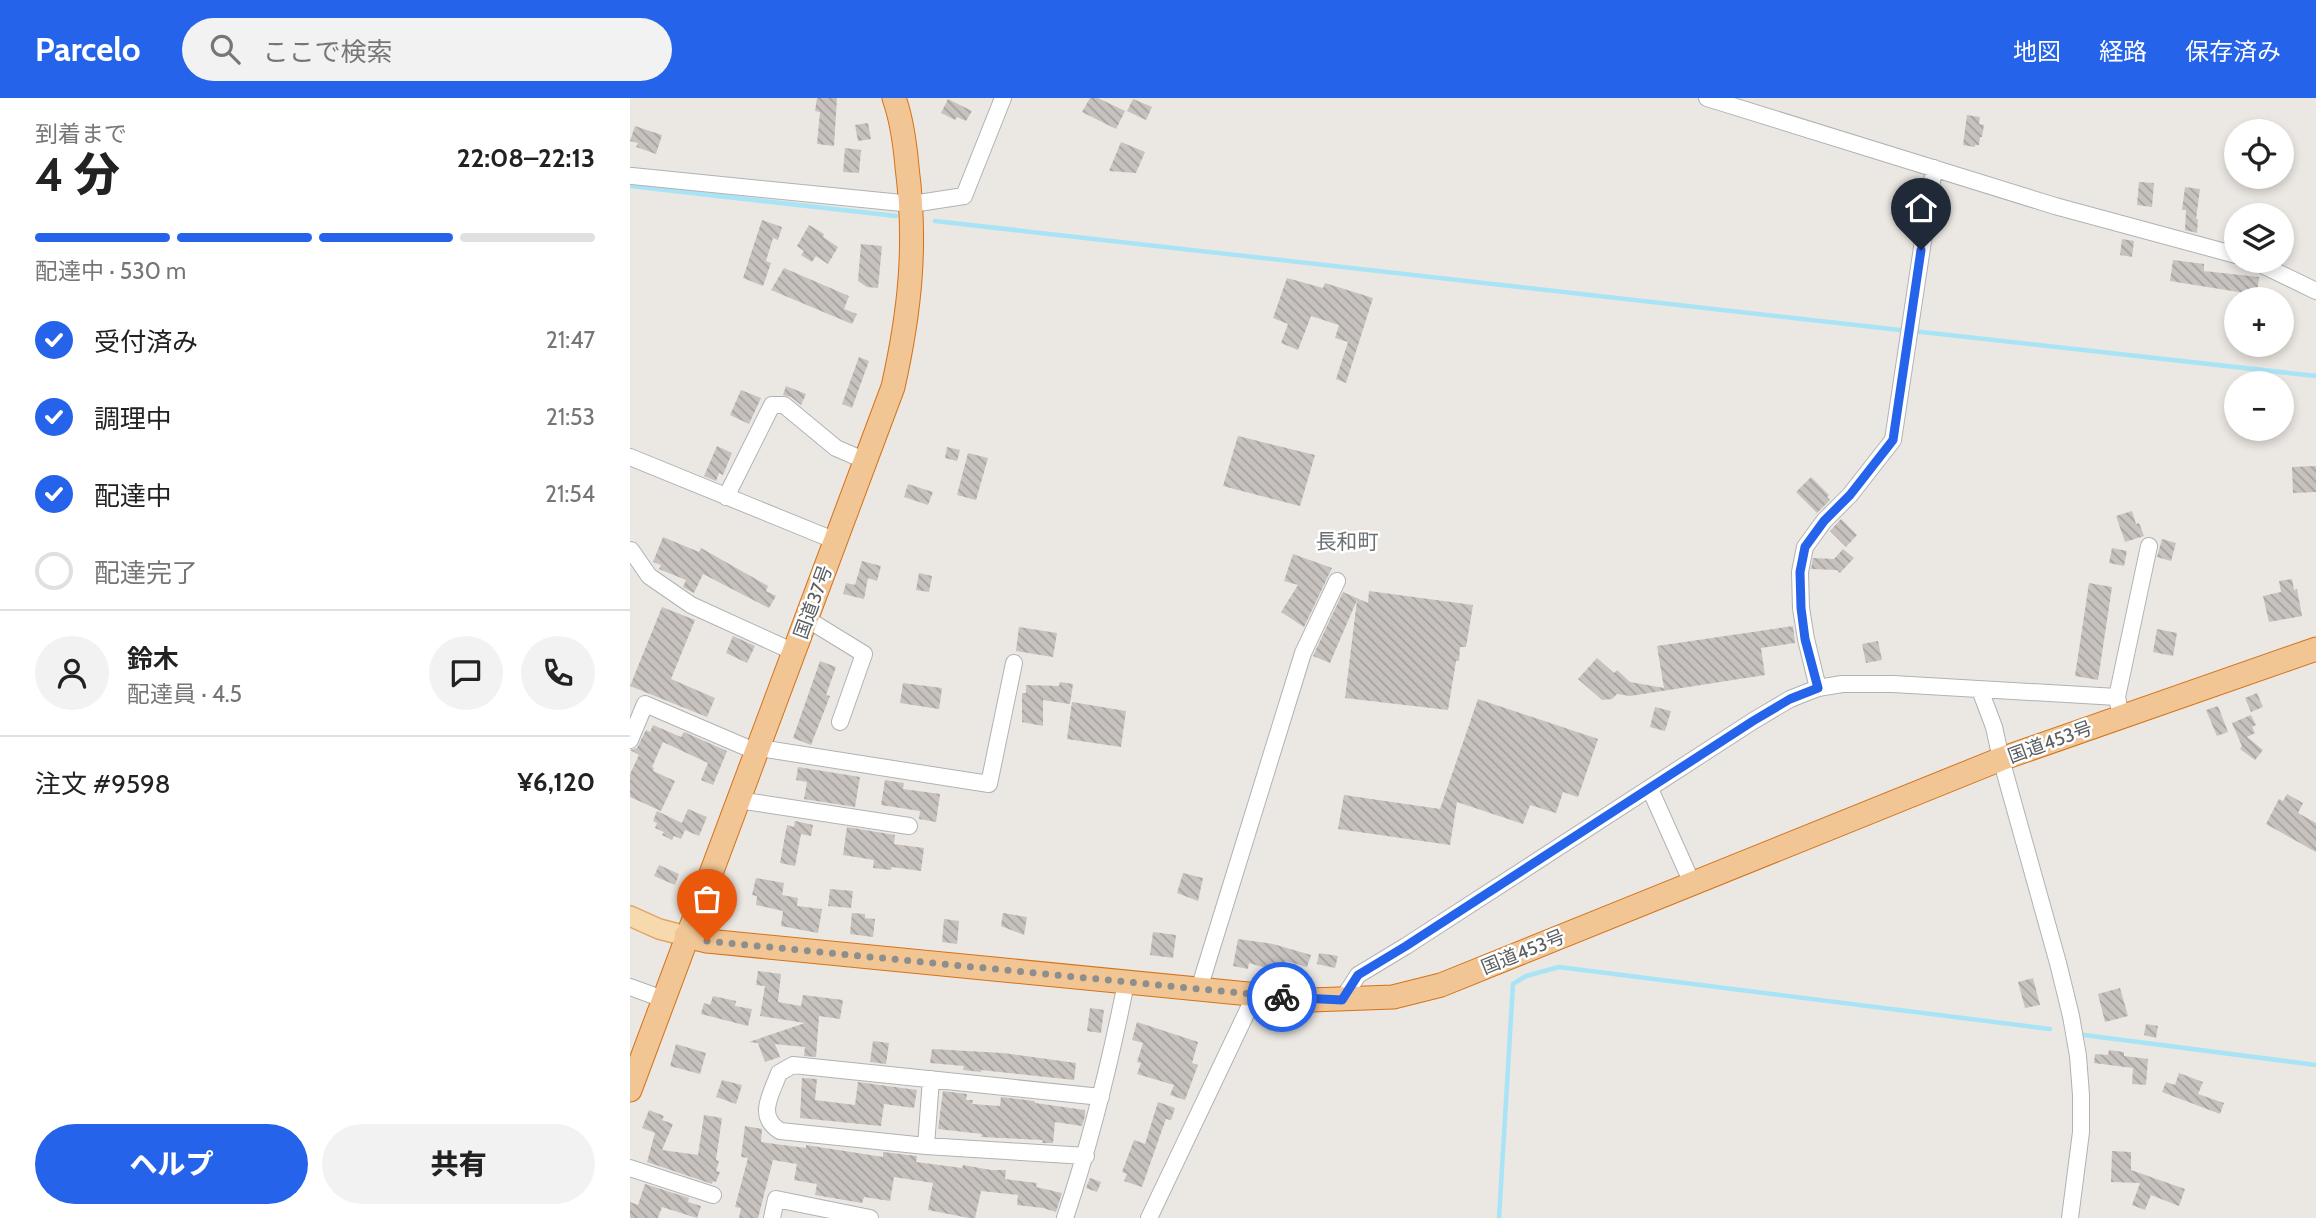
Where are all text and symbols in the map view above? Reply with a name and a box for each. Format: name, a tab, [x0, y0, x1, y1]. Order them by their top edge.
search box	[182, 18, 672, 81]
text: Parcelo	[35, 29, 140, 69]
icon: search	[206, 30, 244, 68]
text: ここで検索	[262, 36, 392, 68]
text: 地図	[2013, 37, 2061, 66]
text: 経路	[2099, 37, 2147, 66]
text: 保存済み	[2185, 37, 2281, 66]
map controls	[2224, 119, 2294, 441]
button: locate	[2224, 119, 2294, 189]
text: 到着まで	[35, 120, 127, 148]
text: 22:08–22:13	[457, 142, 595, 174]
text: 4 分	[35, 147, 120, 203]
pin	[1891, 178, 1951, 250]
icon: home	[1902, 189, 1940, 227]
button: layers	[2224, 203, 2294, 273]
text: 配達中 · 530 m	[35, 257, 186, 285]
button: +	[2224, 287, 2294, 357]
icon: check	[35, 321, 73, 359]
text: 受付済み	[94, 326, 198, 358]
text: 21:47	[546, 326, 595, 354]
button: −	[2224, 371, 2294, 441]
icon: check	[35, 398, 73, 436]
text: 調理中	[94, 403, 172, 435]
text: 21:53	[546, 403, 595, 431]
icon: check	[35, 475, 73, 513]
text: 配達中	[94, 480, 172, 512]
text: 21:54	[545, 480, 595, 508]
district label: 長和町	[1316, 529, 1379, 554]
text: 配達完了	[94, 557, 198, 589]
street label: 国道37号	[789, 562, 837, 642]
button: person	[35, 636, 109, 710]
button: chat	[429, 636, 503, 710]
button: phone	[521, 636, 595, 710]
text: 鈴木	[127, 643, 179, 675]
text: 配達員 · 4.5	[127, 680, 242, 708]
street label: 国道453号	[2004, 716, 2096, 768]
text: ¥6,120	[517, 766, 595, 798]
text: 注文 #9598	[35, 768, 171, 800]
pin	[677, 869, 737, 941]
icon: bag	[688, 880, 726, 918]
street label: 国道453号	[1478, 925, 1568, 979]
courier	[1247, 962, 1317, 1032]
icon: bike	[1263, 978, 1301, 1016]
button: ヘルプ	[35, 1124, 308, 1204]
button: 共有	[322, 1124, 595, 1204]

